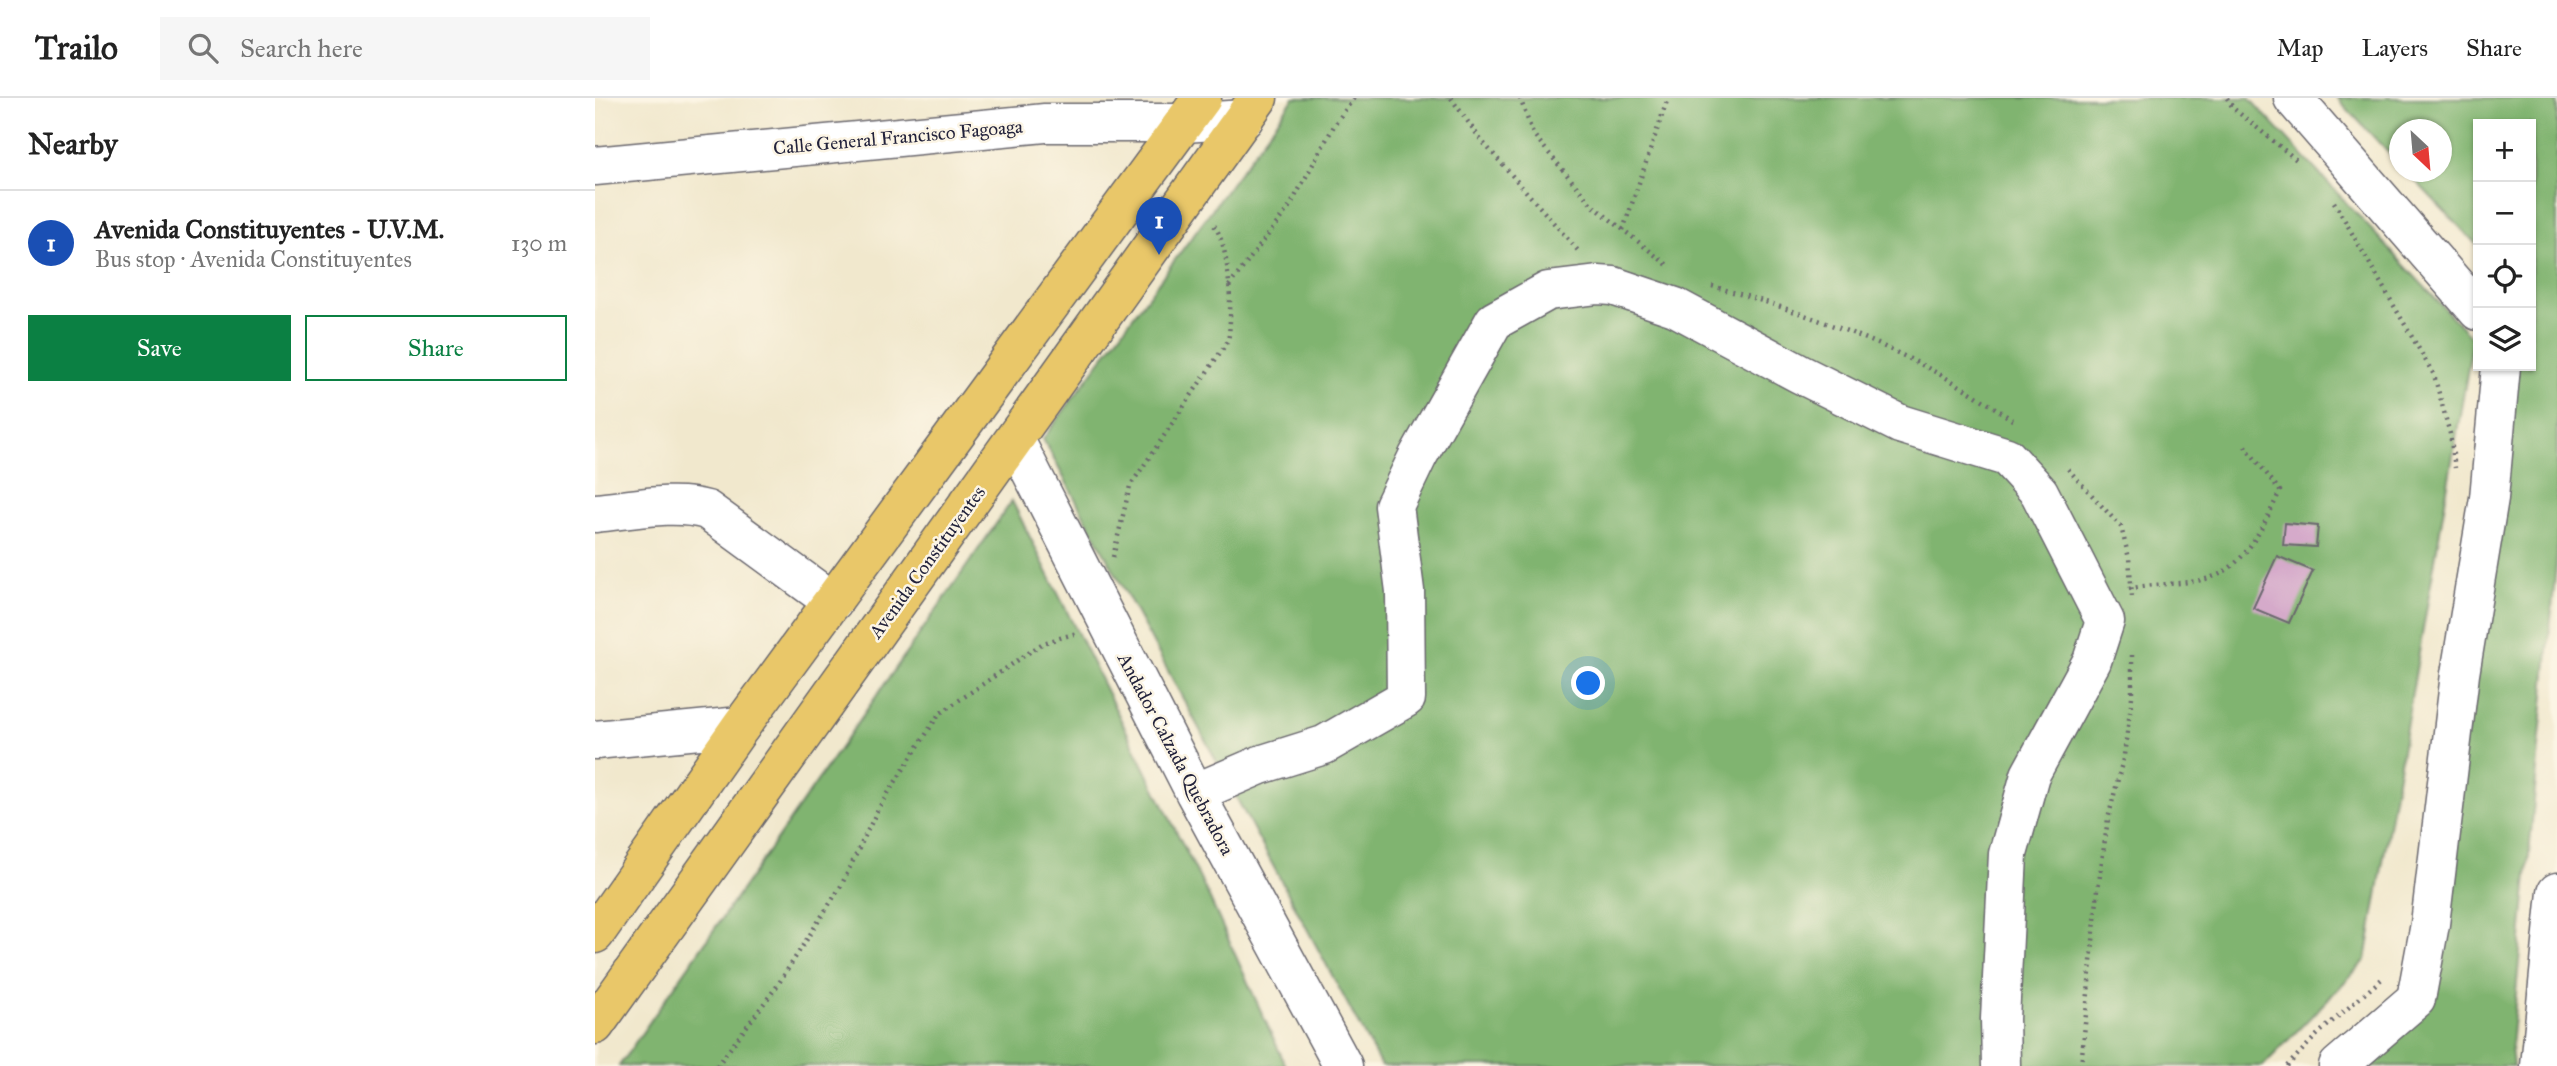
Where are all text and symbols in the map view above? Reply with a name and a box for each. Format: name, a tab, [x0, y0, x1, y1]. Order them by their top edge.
search box	[160, 17, 650, 80]
text: Trailo	[35, 28, 118, 68]
icon: search	[184, 29, 222, 67]
text: Search here	[240, 32, 363, 64]
text: Map	[2277, 33, 2324, 63]
text: Layers	[2362, 33, 2428, 63]
text: Share	[2466, 33, 2522, 63]
street label: Calle General Francisco Fagoaga	[772, 115, 1025, 160]
north arrow	[2389, 119, 2452, 182]
map controls	[2473, 119, 2536, 371]
button: +	[2473, 119, 2536, 182]
text: Nearby	[28, 126, 118, 162]
button: −	[2473, 182, 2536, 245]
pin: 1	[1136, 197, 1182, 255]
text: Avenida Constituyentes - U.V.M.	[95, 213, 444, 245]
text: 1	[46, 229, 56, 257]
text: 130 m	[511, 229, 567, 257]
text: Bus stop · Avenida Constituyentes	[95, 245, 412, 273]
button: locate	[2473, 245, 2536, 308]
button: layers	[2473, 308, 2536, 371]
button: Save	[28, 315, 291, 381]
button: Share	[305, 315, 567, 381]
street label: Avenida Constituyentes	[863, 481, 990, 643]
street label: Andador Calzada Quebradora	[1112, 648, 1240, 860]
your location	[1571, 666, 1605, 700]

